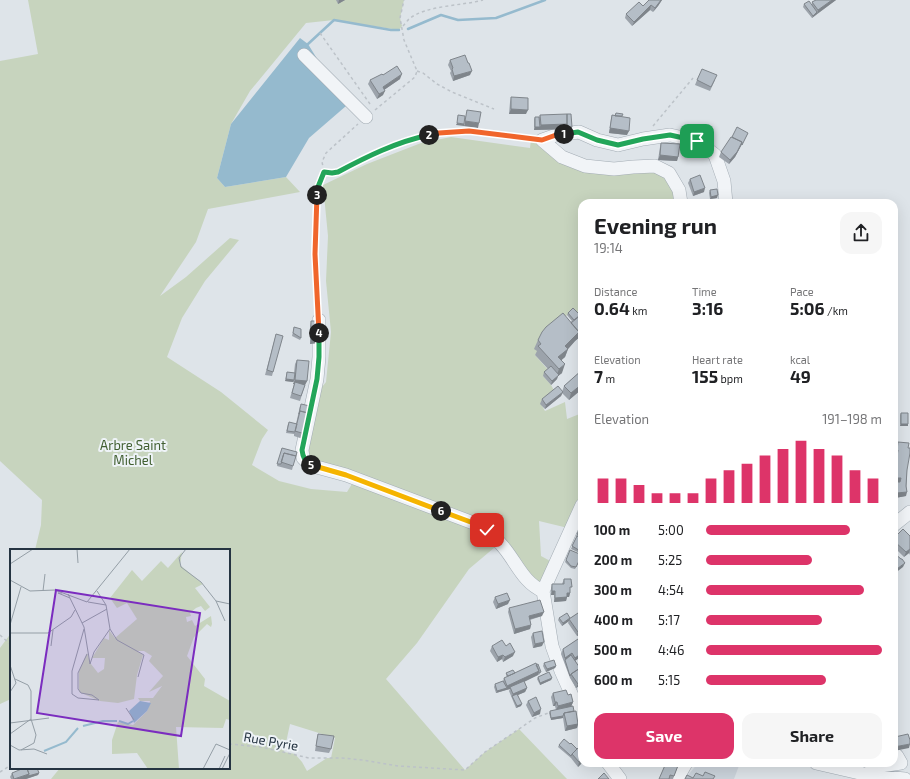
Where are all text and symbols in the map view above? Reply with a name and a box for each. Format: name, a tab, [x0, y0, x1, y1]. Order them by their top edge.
pin: 1	[554, 124, 574, 144]
pin	[680, 124, 714, 158]
pin: 2	[419, 125, 439, 145]
text: 1	[562, 127, 566, 140]
text: 2	[426, 128, 432, 141]
icon: arrive	[686, 130, 708, 152]
pin: 3	[307, 185, 327, 205]
text: 3	[314, 188, 320, 201]
text: Evening run	[594, 212, 717, 238]
button: share	[840, 212, 882, 254]
text: 19:14	[594, 240, 623, 256]
text: Distance	[594, 285, 637, 298]
text: Time	[692, 285, 717, 298]
text: Pace	[790, 285, 814, 298]
text: 0.64	[594, 298, 630, 318]
text: 3:16	[692, 298, 723, 318]
text: 5:06	[790, 298, 825, 318]
text: km	[630, 304, 647, 317]
text: /km	[825, 304, 848, 317]
pin: 4	[309, 323, 329, 343]
text: 4	[315, 326, 323, 339]
text: Elevation	[594, 353, 641, 366]
text: Heart rate	[692, 353, 743, 366]
text: kcal	[790, 353, 810, 366]
text: 7	[594, 366, 603, 386]
text: 155	[692, 366, 718, 386]
text: 49	[790, 366, 811, 386]
text: m	[603, 372, 615, 385]
text: bpm	[718, 372, 743, 385]
text: Elevation	[594, 411, 649, 427]
text: 191–198 m	[822, 411, 882, 427]
park label: Arbre Saint Michel	[100, 437, 166, 468]
pin: 5	[301, 455, 321, 475]
text: 5	[308, 458, 314, 471]
pin: 6	[431, 501, 451, 521]
text: 6	[438, 504, 444, 517]
pin	[470, 513, 504, 547]
icon: check	[476, 519, 498, 541]
text: 100 m	[594, 522, 630, 538]
text: 5:00	[658, 522, 684, 538]
inset map	[10, 549, 230, 769]
text: 200 m	[594, 552, 632, 568]
text: 5:25	[658, 552, 682, 568]
text: 300 m	[594, 582, 632, 598]
text: 4:54	[658, 582, 684, 598]
text: 400 m	[594, 612, 633, 628]
text: 5:17	[658, 612, 680, 628]
text: 500 m	[594, 642, 632, 658]
text: 4:46	[658, 642, 685, 658]
text: 600 m	[594, 672, 632, 688]
text: 5:15	[658, 672, 680, 688]
button: Save	[594, 713, 734, 759]
button: Share	[742, 713, 882, 759]
street label: Rue Pyrie	[242, 728, 300, 754]

